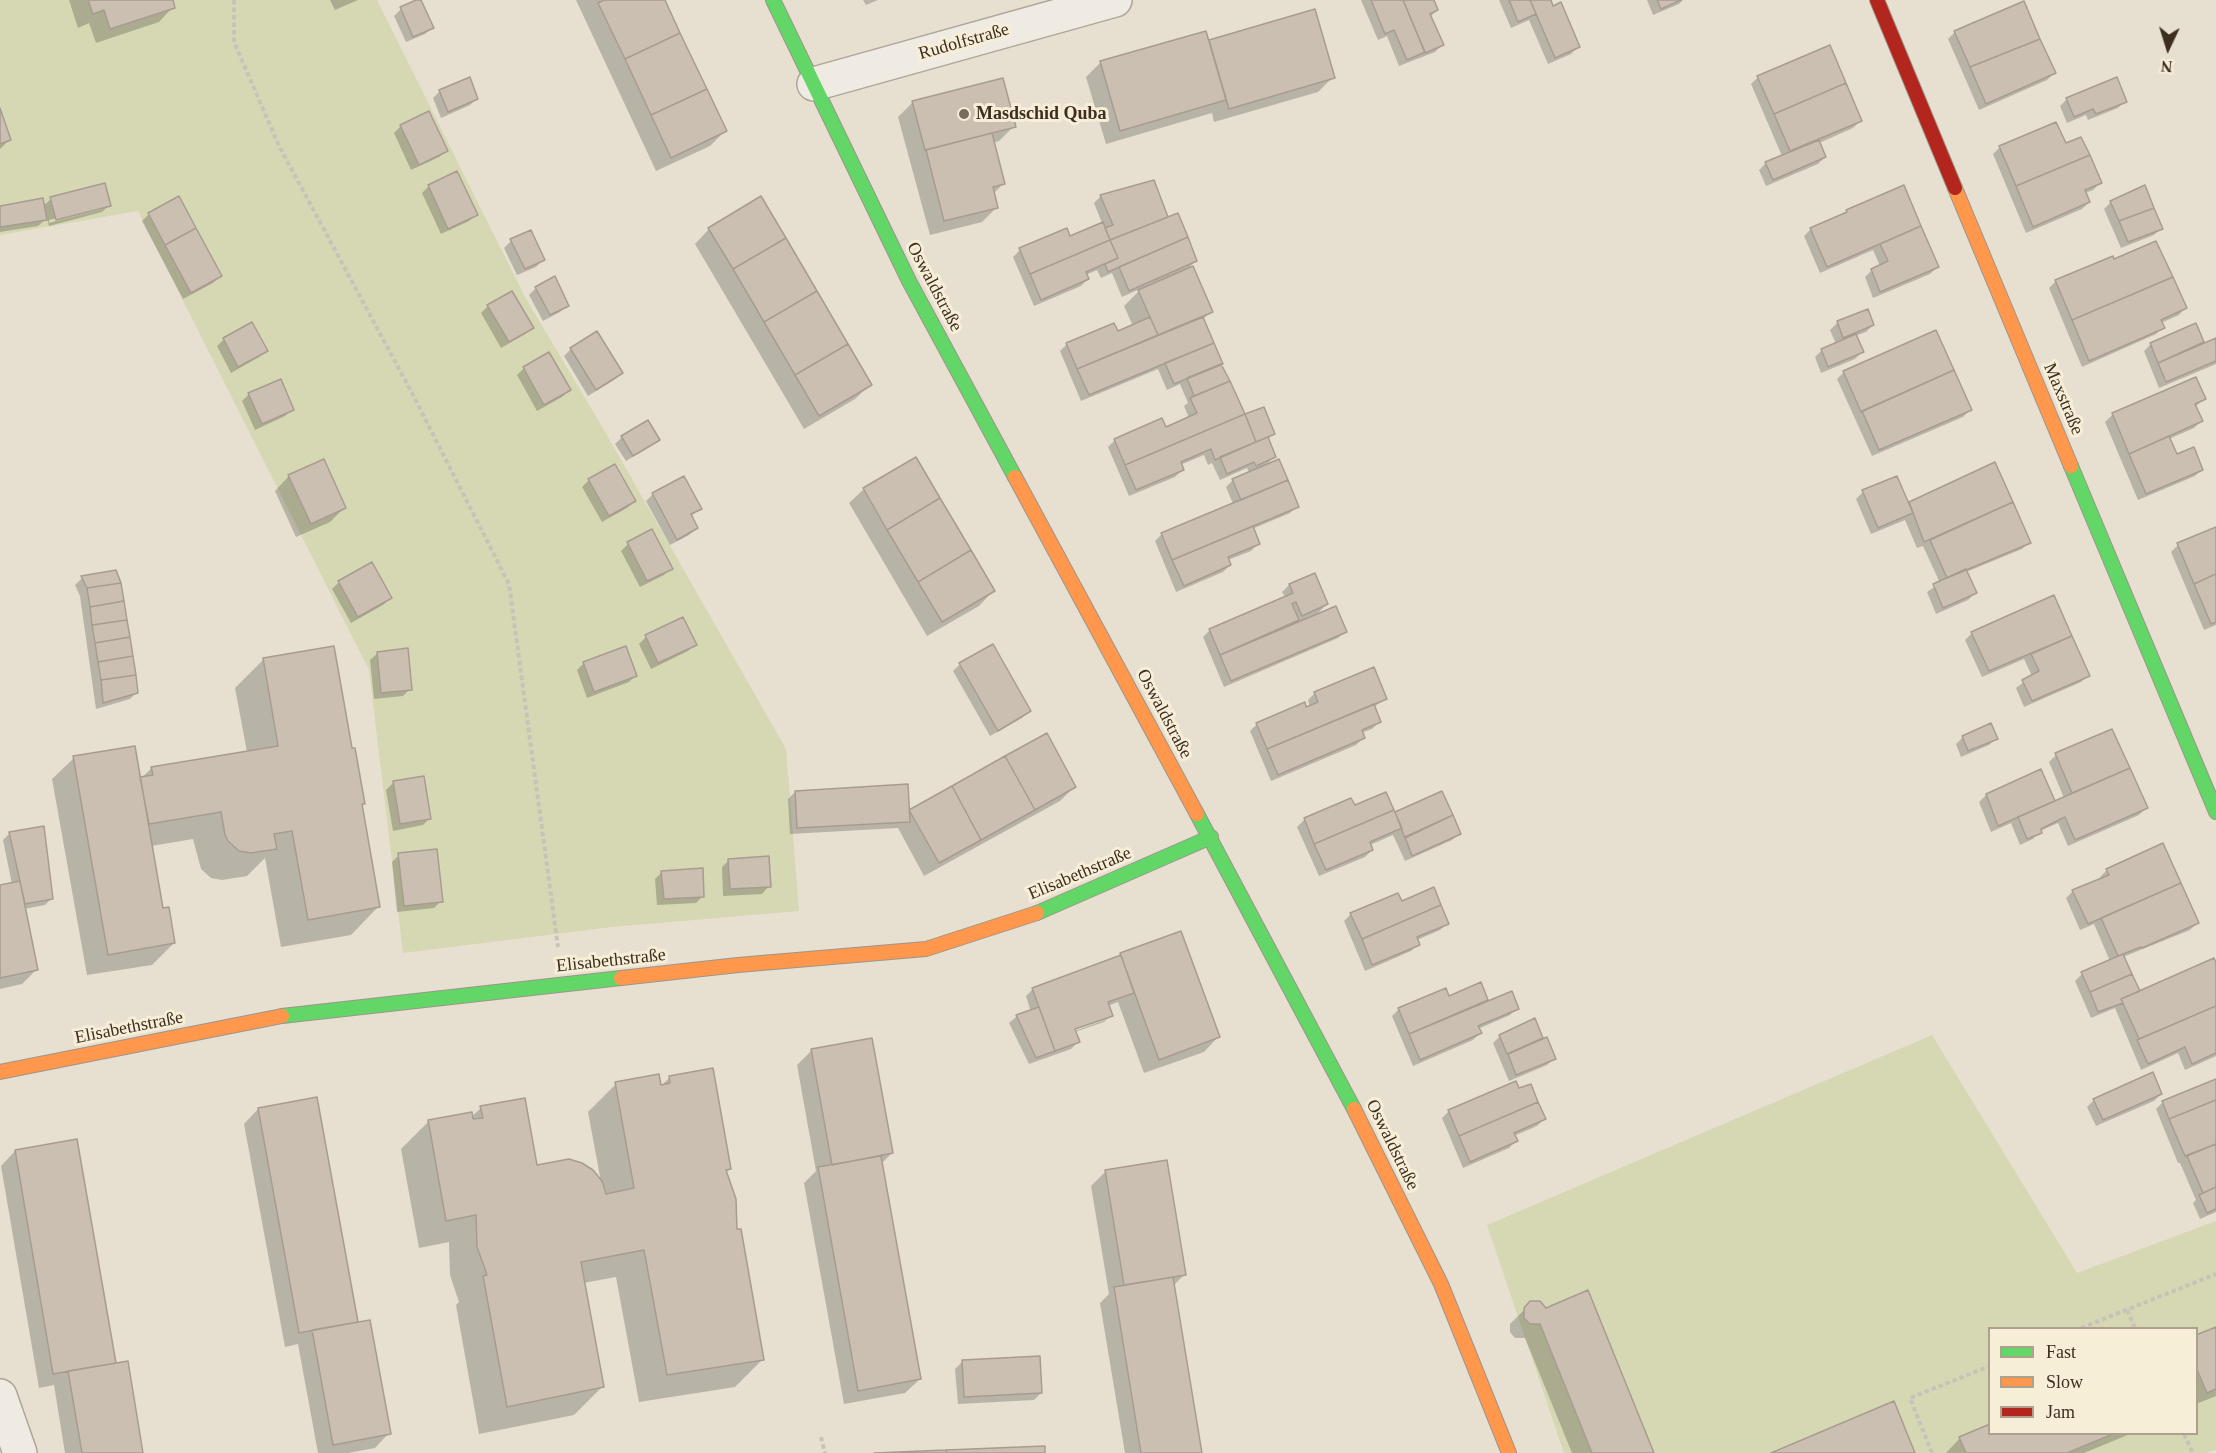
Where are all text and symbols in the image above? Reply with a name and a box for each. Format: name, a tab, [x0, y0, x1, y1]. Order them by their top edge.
north arrow	[2138, 18, 2198, 78]
street label: Rudolfstraße	[916, 19, 1012, 65]
text: N	[2160, 58, 2173, 75]
place label: Masdschid Quba	[976, 103, 1107, 125]
marker: Masdschid Quba	[957, 107, 971, 121]
street label: Oswaldstraße	[901, 239, 967, 335]
street label: Maxstraße	[2038, 360, 2088, 438]
street label: Oswaldstraße	[1131, 666, 1197, 762]
street label: Elisabethstraße	[1025, 843, 1135, 905]
street label: Elisabethstraße	[555, 945, 667, 977]
street label: Elisabethstraße	[73, 1007, 185, 1049]
street label: Oswaldstraße	[1361, 1096, 1423, 1194]
legend	[1988, 1327, 2198, 1435]
text: Fast	[2046, 1342, 2076, 1362]
text: Slow	[2046, 1372, 2083, 1392]
text: Jam	[2046, 1402, 2075, 1422]

